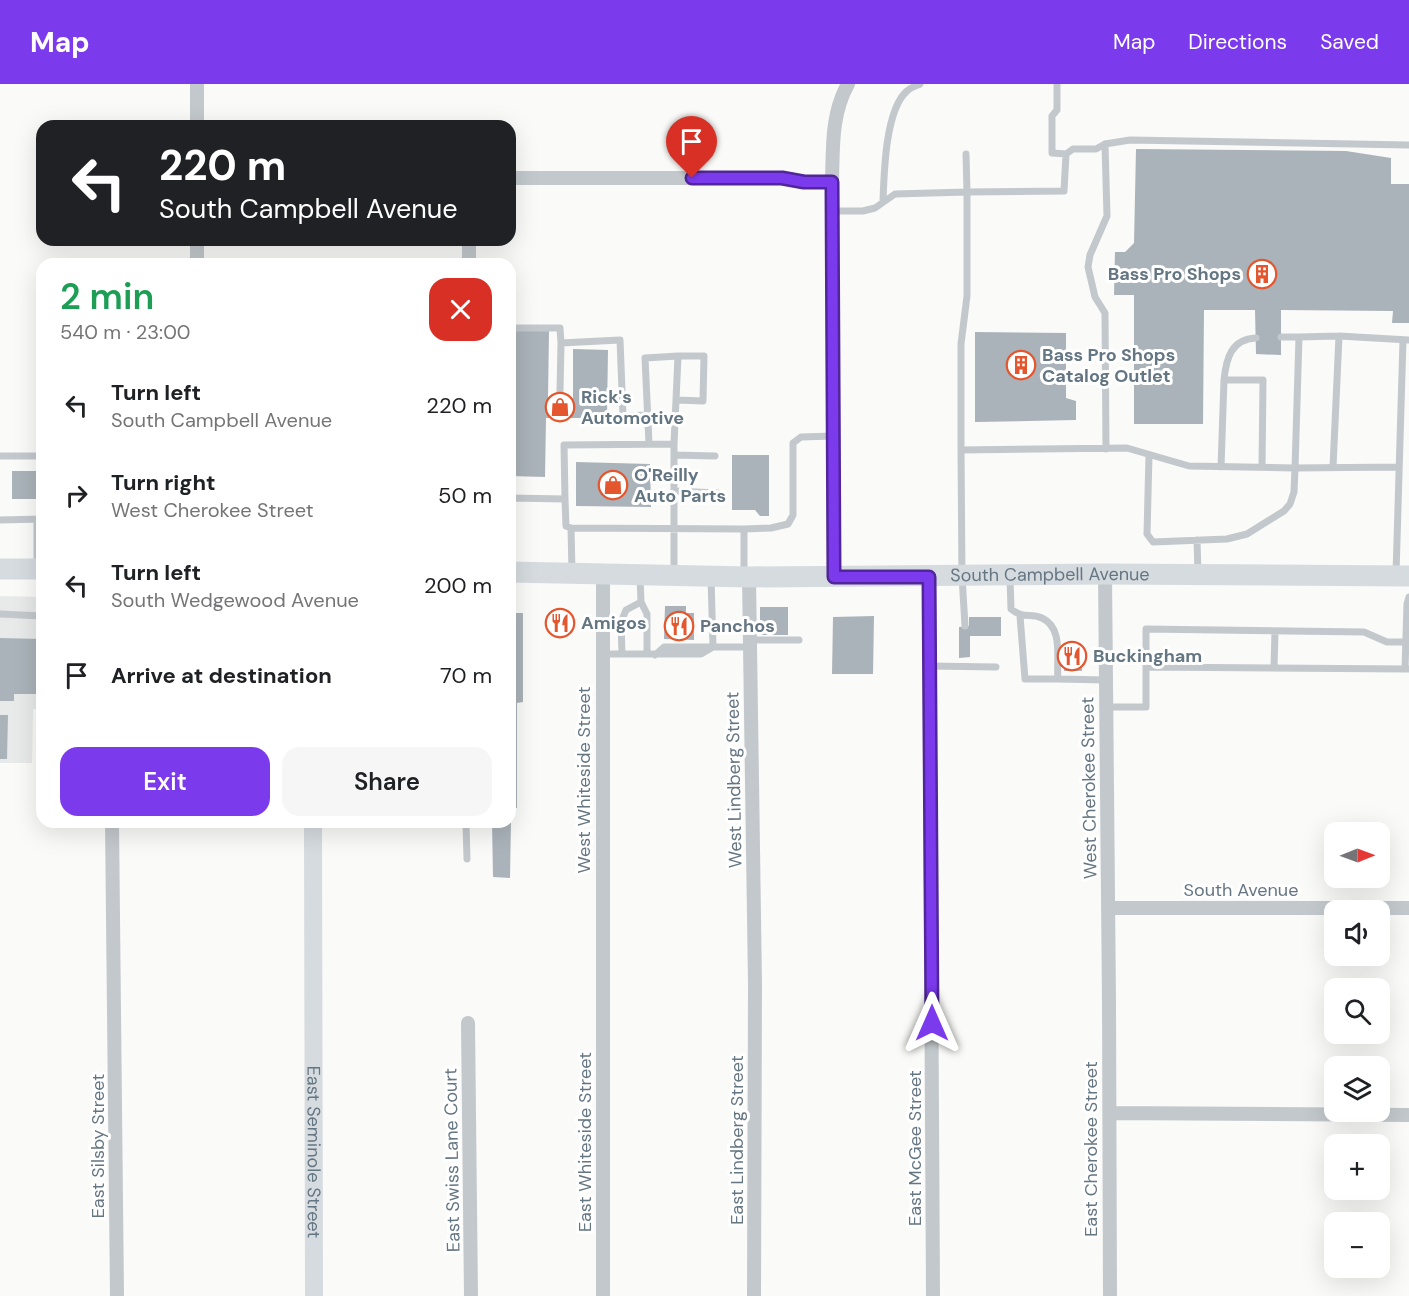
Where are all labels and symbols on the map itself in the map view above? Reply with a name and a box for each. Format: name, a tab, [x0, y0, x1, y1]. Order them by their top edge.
pin	[666, 116, 717, 178]
building icon: Bass Pro Shops	[1246, 258, 1278, 290]
place label: Bass Pro Shops	[1108, 262, 1241, 286]
place label: Bass Pro Shops Catalog Outlet	[1042, 343, 1175, 388]
building icon: Bass Pro Shops Catalog Outlet	[1005, 349, 1037, 381]
place label: Rick's Automotive	[581, 385, 684, 430]
shop icon: Rick's Automotive	[544, 391, 576, 423]
place label: O'Reilly Auto Parts	[634, 463, 726, 508]
shop icon: O'Reilly Auto Parts	[597, 469, 629, 501]
street label: South Campbell Avenue	[950, 562, 1150, 587]
restaurant icon: Amigos	[544, 607, 576, 639]
restaurant icon: Panchos	[663, 610, 695, 642]
place label: Amigos	[581, 611, 647, 635]
place label: Panchos	[700, 614, 775, 638]
restaurant icon: Buckingham	[1056, 640, 1088, 672]
place label: Buckingham	[1093, 644, 1202, 668]
street label: West Whiteside Street	[572, 686, 596, 874]
street label: West Lindberg Street	[720, 692, 748, 868]
street label: West Cherokee Street	[1075, 697, 1103, 879]
north arrow	[1324, 822, 1390, 888]
street label: South Avenue	[1184, 878, 1298, 902]
position arrow	[900, 991, 964, 1055]
street label: East Whiteside Street	[573, 1052, 597, 1232]
street label: East Lindberg Street	[725, 1055, 749, 1225]
street label: East Cherokee Street	[1079, 1061, 1103, 1237]
street label: East Seminole Street	[302, 1066, 326, 1238]
street label: East Swiss Lane Court	[438, 1068, 466, 1252]
street label: East McGee Street	[903, 1070, 927, 1226]
street label: East Silsby Street	[86, 1074, 110, 1218]

